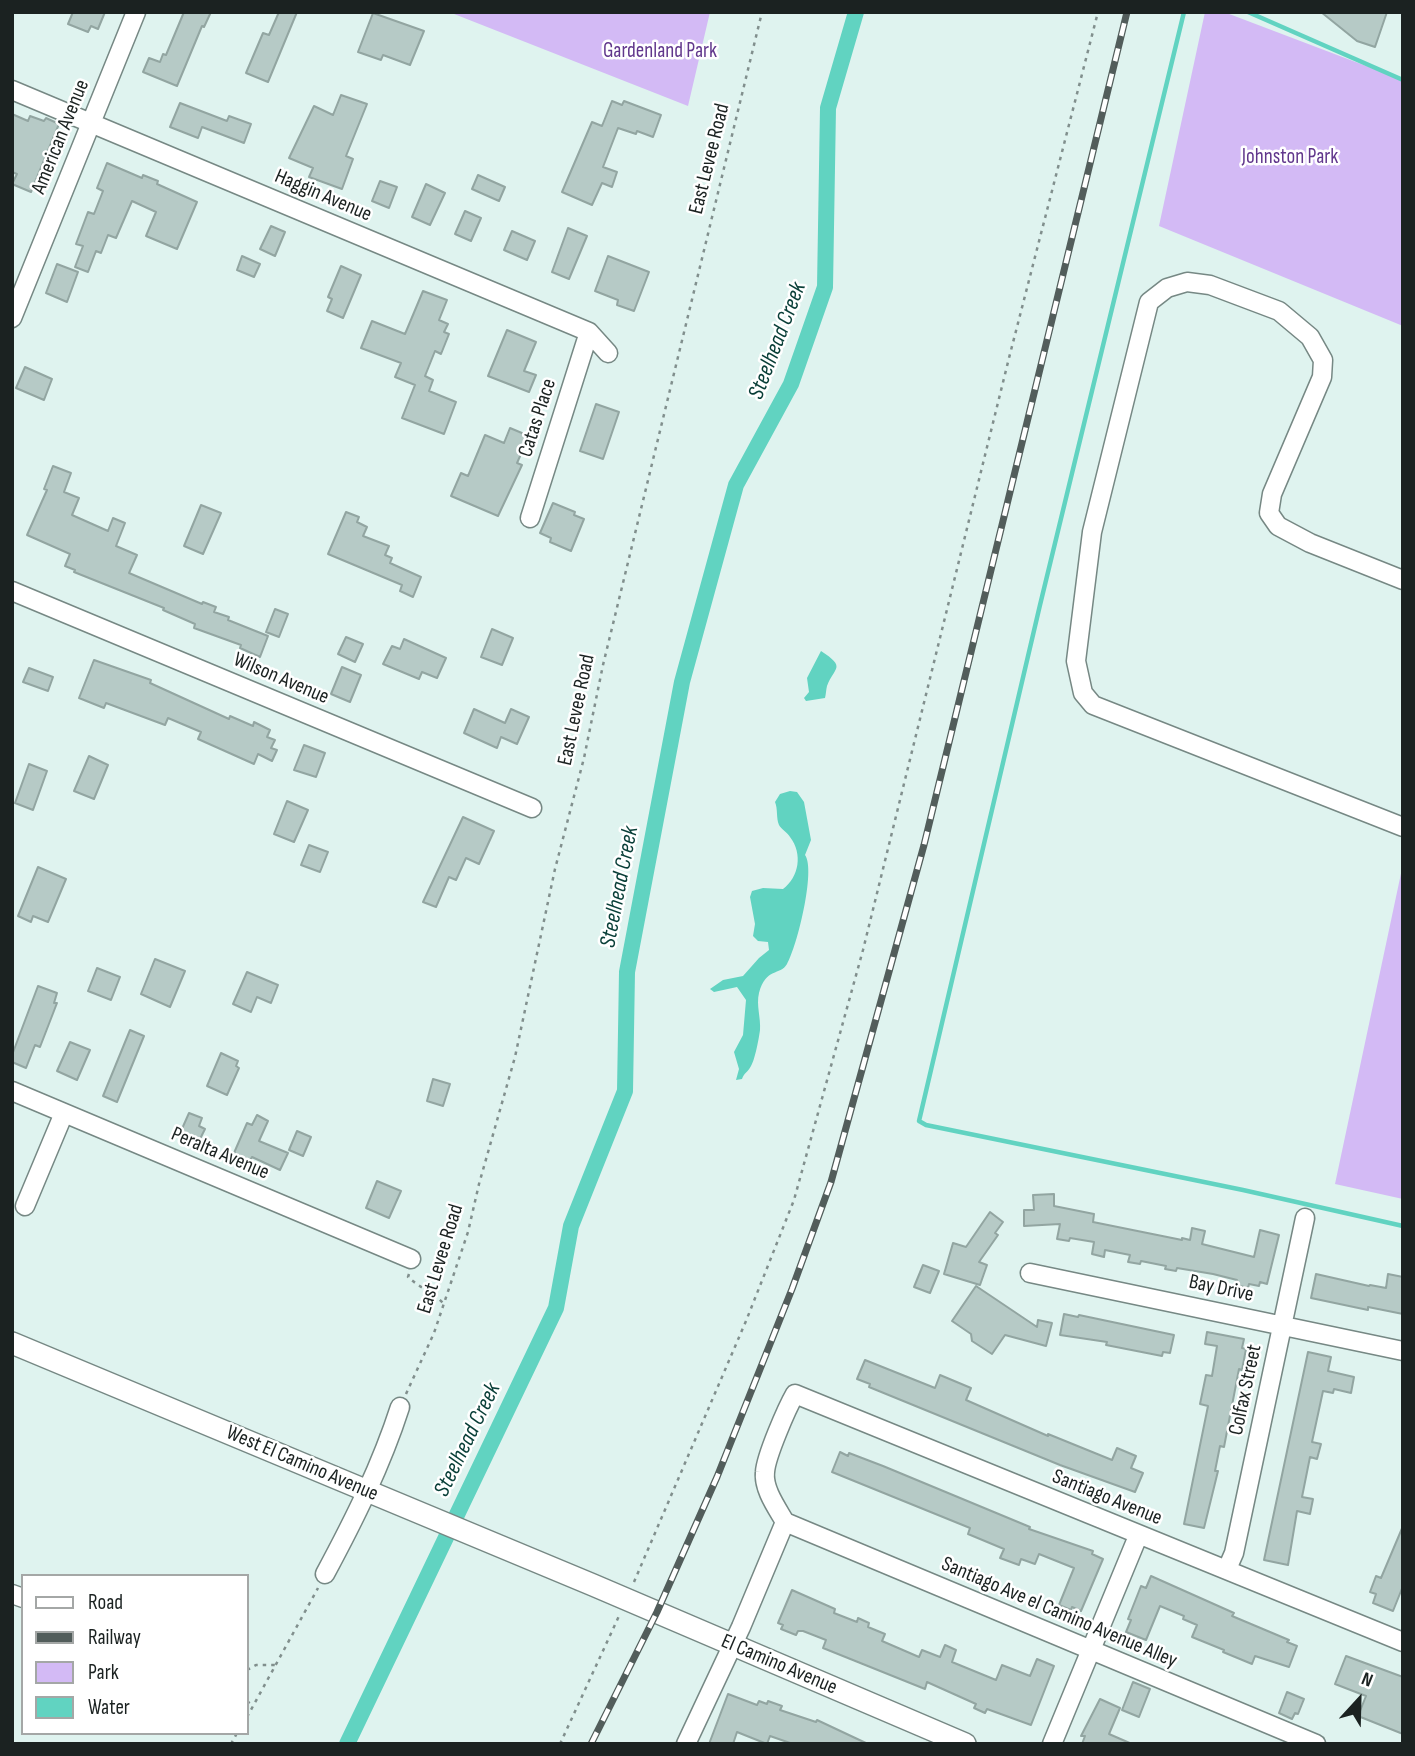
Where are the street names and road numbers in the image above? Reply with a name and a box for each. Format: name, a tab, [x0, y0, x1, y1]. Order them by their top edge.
street label: American Avenue	[27, 76, 95, 198]
street label: East Levee Road	[684, 101, 736, 217]
street label: Haggin Avenue	[271, 164, 375, 228]
street label: Catas Place	[514, 376, 562, 460]
street label: Wilson Avenue	[229, 648, 333, 710]
street label: East Levee Road	[553, 652, 601, 768]
street label: Peralta Avenue	[167, 1122, 273, 1186]
street label: East Levee Road	[412, 1201, 470, 1317]
street label: Bay Drive	[1186, 1270, 1256, 1308]
street label: Colfax Street	[1224, 1342, 1268, 1438]
street label: West El Camino Avenue	[222, 1421, 382, 1507]
street label: Santiago Avenue	[1048, 1465, 1166, 1531]
street label: Santiago Ave el Camino Avenue Alley	[937, 1552, 1181, 1674]
street label: El Camino Avenue	[717, 1629, 841, 1701]

